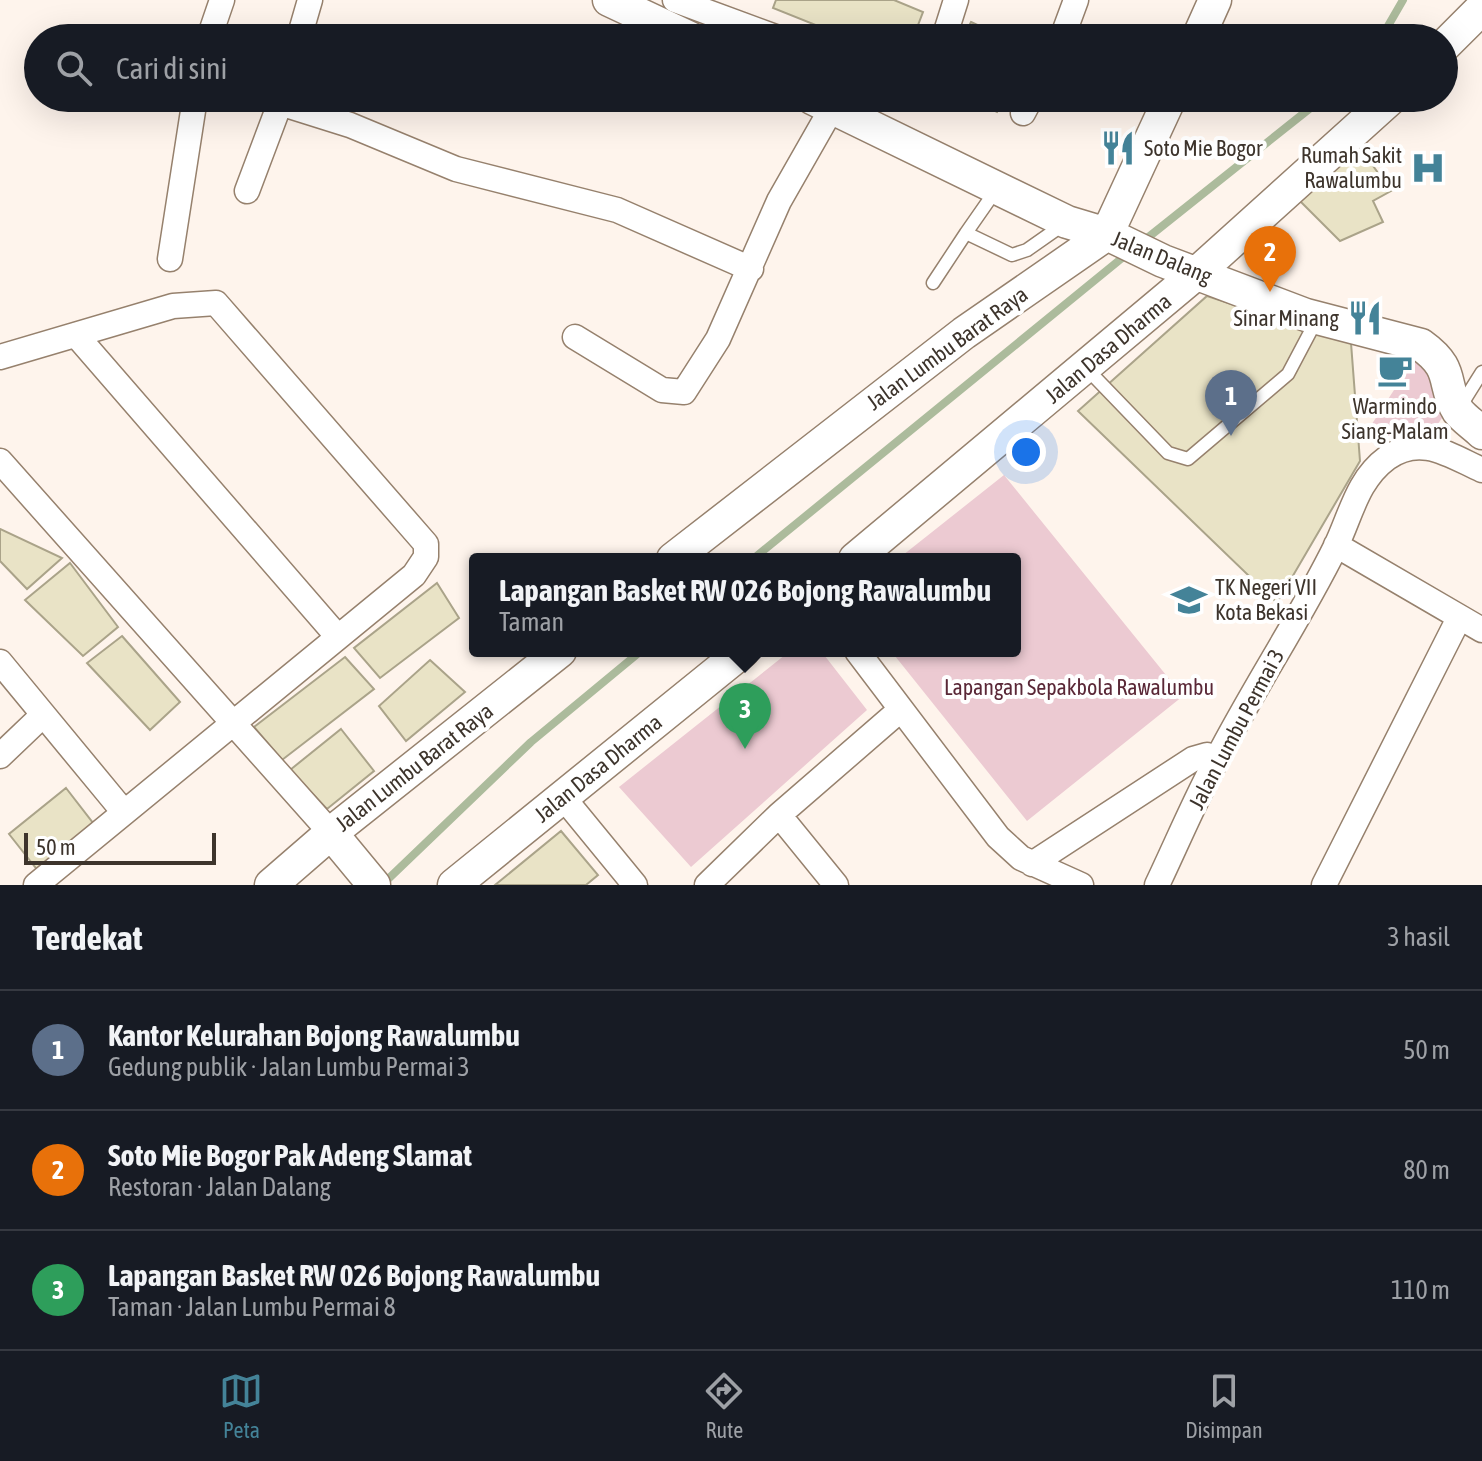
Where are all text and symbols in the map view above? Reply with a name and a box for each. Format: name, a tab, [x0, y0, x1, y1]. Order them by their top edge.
search box	[24, 24, 1458, 112]
icon: search	[52, 46, 96, 90]
text: Cari di sini	[116, 51, 227, 85]
restaurant icon: Soto Mie Bogor	[1099, 129, 1137, 167]
place label: Soto Mie Bogor	[1144, 135, 1263, 161]
place label: Rumah Sakit Rawalumbu	[1301, 142, 1402, 193]
hospital icon: Rumah Sakit Rawalumbu	[1409, 149, 1447, 187]
street label: Jalan Dalang	[1108, 225, 1216, 289]
pin: 2	[1244, 226, 1296, 292]
street label: Jalan Lumbu Barat Raya	[861, 281, 1033, 415]
street label: Jalan Dasa Dharma	[1040, 288, 1176, 408]
restaurant icon: Sinar Minang	[1346, 299, 1384, 337]
place label: Sinar Minang	[1233, 305, 1340, 331]
cafe icon: Warmindo Siang-Malam	[1376, 351, 1414, 389]
pin: 1	[1205, 370, 1257, 436]
place label: Warmindo Siang-Malam	[1341, 393, 1449, 444]
your location	[1006, 432, 1046, 472]
popup	[469, 553, 1021, 657]
text: Lapangan Basket RW 026 Bojong Rawalumbu	[499, 573, 991, 607]
place label: TK Negeri VII Kota Bekasi	[1215, 574, 1317, 625]
school or university icon: TK Negeri VII Kota Bekasi	[1170, 581, 1208, 619]
text: Taman	[499, 607, 564, 637]
street label: Jalan Lumbu Permai 3	[1183, 644, 1289, 814]
park label: Lapangan Sepakbola Rawalumbu	[944, 674, 1214, 700]
pin: 3	[719, 683, 771, 749]
street label: Jalan Lumbu Barat Raya	[330, 697, 498, 837]
street label: Jalan Dasa Dharma	[529, 709, 667, 827]
scale bar	[24, 829, 216, 865]
text: 50 m	[36, 834, 76, 860]
text: Terdekat	[32, 918, 142, 957]
text: 3 hasil	[1387, 922, 1450, 952]
text: Kantor Kelurahan Bojong Rawalumbu	[108, 1018, 520, 1052]
text: 1	[52, 1035, 64, 1065]
text: 50 m	[1403, 1035, 1450, 1065]
text: Gedung publik · Jalan Lumbu Permai 3	[108, 1052, 470, 1082]
text: Soto Mie Bogor Pak Adeng Slamat	[108, 1138, 472, 1172]
text: 2	[52, 1155, 64, 1185]
text: 80 m	[1403, 1155, 1450, 1185]
text: Restoran · Jalan Dalang	[108, 1172, 331, 1202]
text: Lapangan Basket RW 026 Bojong Rawalumbu	[108, 1258, 600, 1292]
text: 3	[52, 1275, 64, 1305]
text: 110 m	[1391, 1275, 1450, 1305]
text: Taman · Jalan Lumbu Permai 8	[108, 1292, 396, 1322]
tab: Peta	[219, 1369, 263, 1443]
tab: Rute	[702, 1369, 746, 1443]
tab: Disimpan	[1185, 1369, 1263, 1443]

